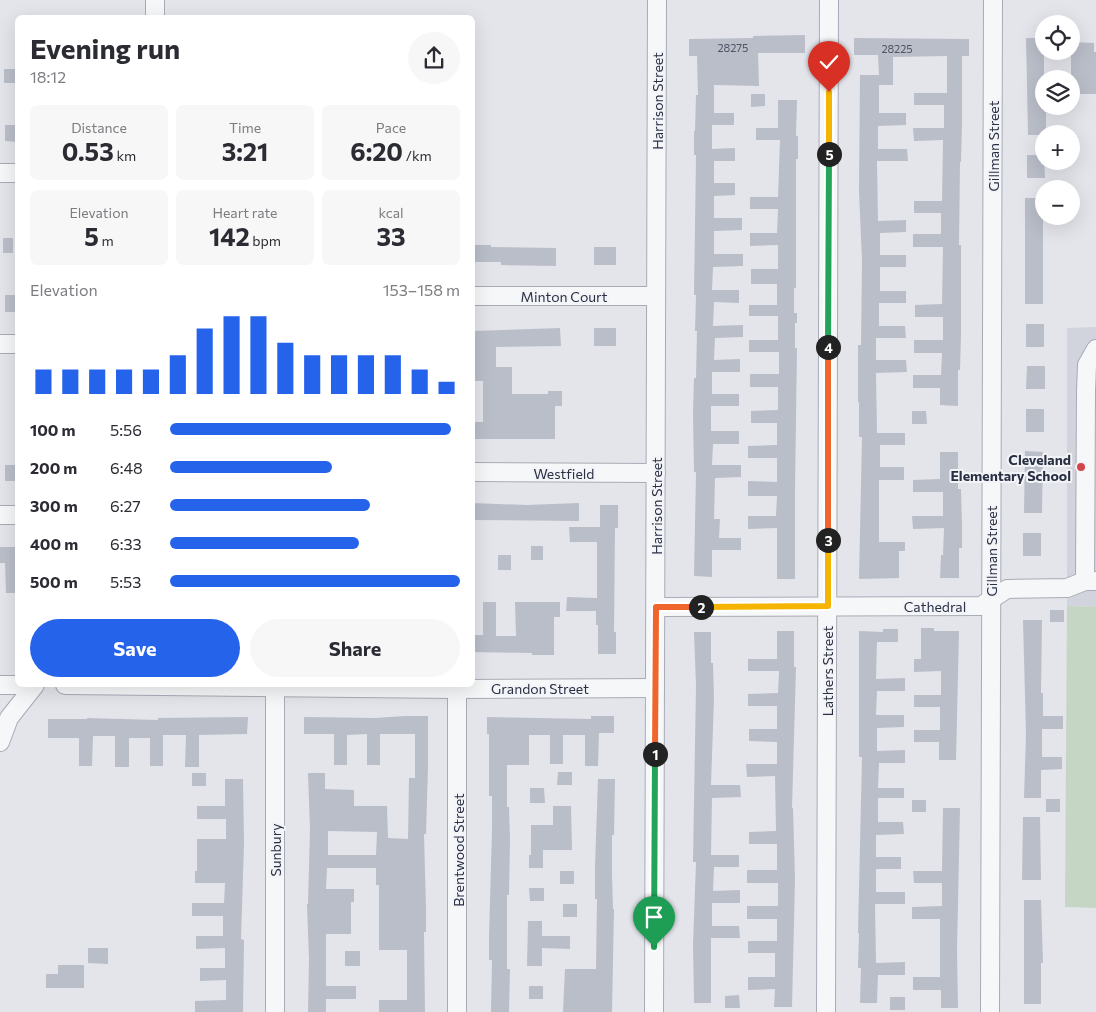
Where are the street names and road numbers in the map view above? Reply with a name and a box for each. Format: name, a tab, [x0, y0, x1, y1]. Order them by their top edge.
street label: Harrison Street	[649, 52, 666, 150]
street label: Gillman Street	[985, 100, 1002, 191]
street label: Minton Court	[521, 288, 608, 305]
street label: Harrison Street	[648, 457, 665, 555]
street label: Westfield	[534, 465, 594, 482]
street label: Gillman Street	[983, 505, 1000, 596]
street label: Cathedral	[904, 598, 966, 615]
street label: Lathers Street	[819, 626, 836, 716]
street label: Grandon Street	[491, 680, 589, 697]
street label: Brentwood Street	[450, 793, 467, 907]
street label: Sunbury	[267, 824, 284, 877]

